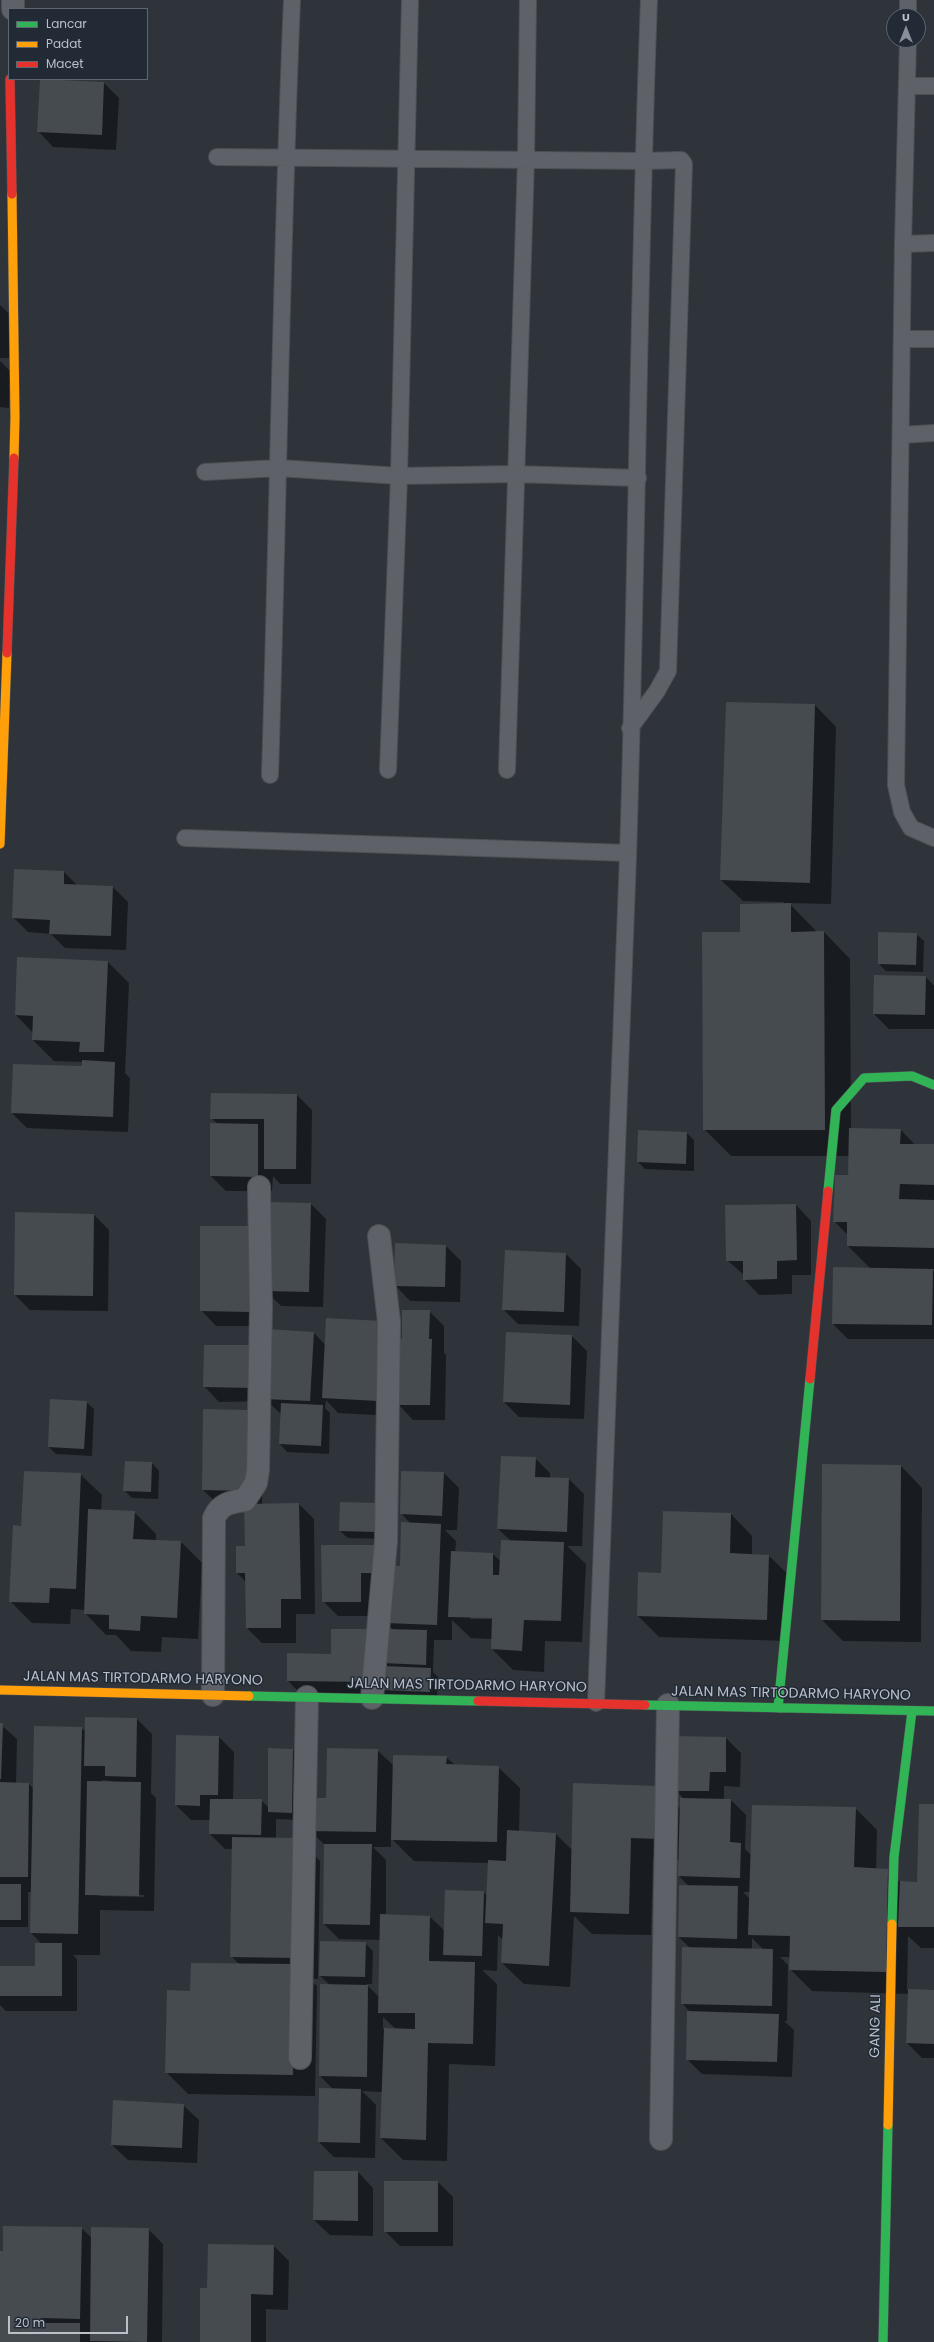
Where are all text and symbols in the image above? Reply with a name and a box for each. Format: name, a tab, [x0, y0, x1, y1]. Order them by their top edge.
legend	[8, 8, 148, 80]
north arrow	[886, 8, 926, 48]
text: U	[902, 9, 910, 25]
text: Lancar	[46, 15, 87, 32]
text: Padat	[46, 35, 82, 52]
text: Macet	[46, 55, 84, 72]
street label: JALAN MAS TIRTODARMO HARYONO	[23, 1669, 263, 1689]
street label: JALAN MAS TIRTODARMO HARYONO	[347, 1676, 587, 1696]
street label: JALAN MAS TIRTODARMO HARYONO	[671, 1684, 911, 1704]
street label: GANG ALI	[867, 1994, 885, 2058]
scale bar	[10, 2308, 130, 2334]
text: 20 m	[15, 2314, 45, 2331]

